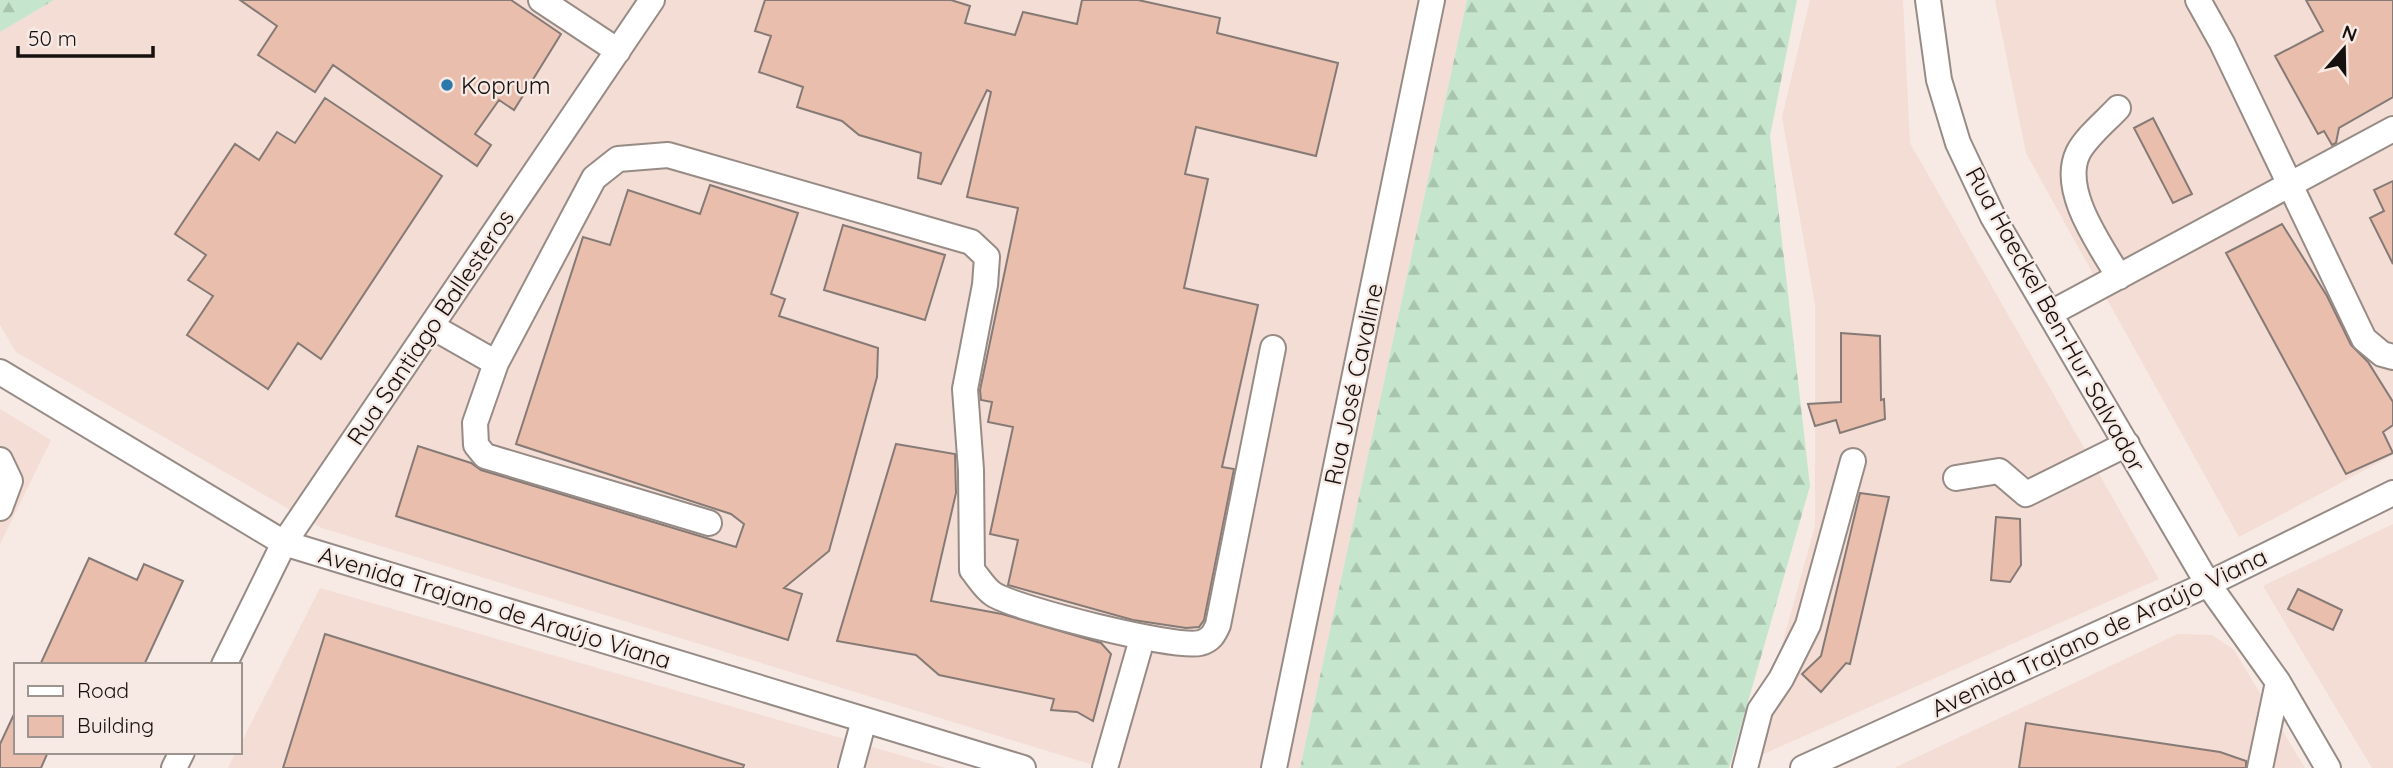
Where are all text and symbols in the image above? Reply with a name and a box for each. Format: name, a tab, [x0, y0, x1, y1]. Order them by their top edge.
scale bar	[18, 14, 152, 58]
north arrow	[2309, 14, 2379, 84]
text: N	[2339, 19, 2360, 47]
text: 50 m	[28, 25, 77, 51]
place label: Koprum	[461, 70, 551, 100]
marker: Koprum	[439, 77, 455, 93]
street label: Rua Haeckel Ben-Hur Salvador	[1960, 161, 2152, 477]
street label: Rua Santiago Ballesteros	[340, 204, 520, 450]
street label: Rua José Cavaline	[1317, 280, 1389, 488]
street label: Avenida Trajano de Araújo Viana	[315, 539, 675, 675]
street label: Avenida Trajano de Araújo Viana	[1926, 541, 2272, 723]
legend	[14, 663, 242, 754]
text: Road	[77, 677, 129, 703]
text: Building	[77, 712, 154, 738]

